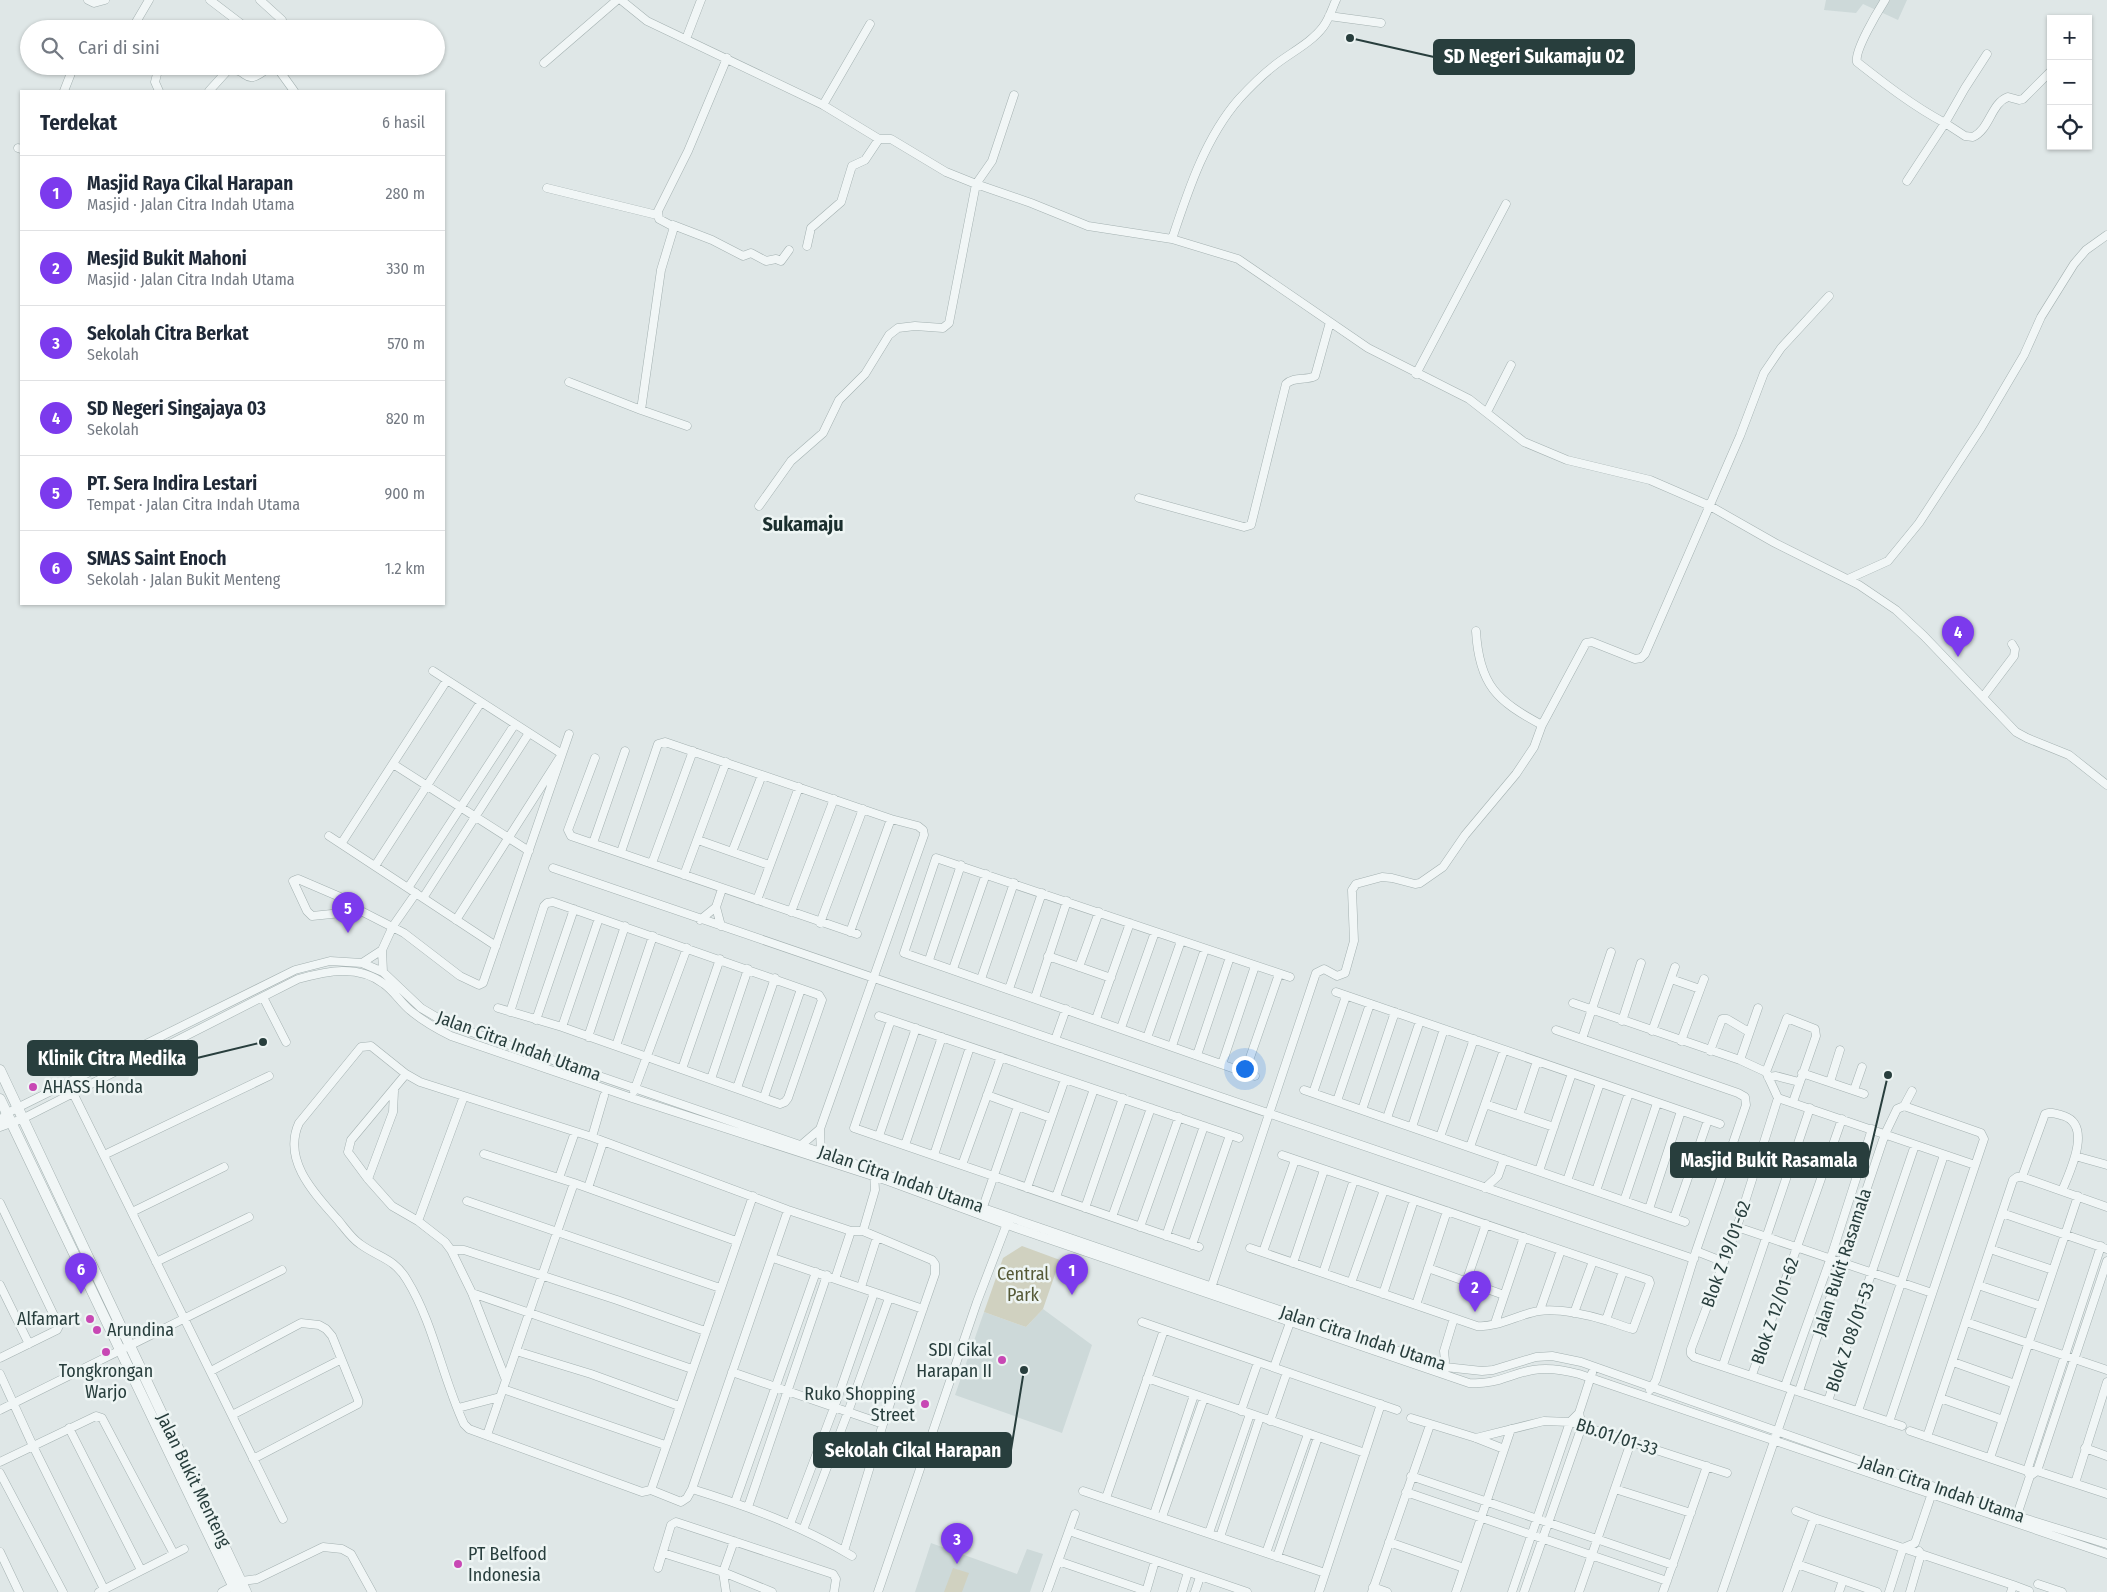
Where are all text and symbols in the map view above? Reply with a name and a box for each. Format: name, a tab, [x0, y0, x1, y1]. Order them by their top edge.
map controls	[2047, 15, 2092, 150]
button: +	[2047, 15, 2092, 60]
search box	[20, 20, 445, 75]
icon: search	[38, 34, 66, 62]
text: Cari di sini	[78, 36, 160, 59]
callout: SD Negeri Sukamaju 02	[1434, 40, 1634, 74]
text: SD Negeri Sukamaju 02	[1444, 45, 1625, 68]
button: −	[2047, 60, 2092, 105]
button: locate	[2047, 105, 2092, 150]
text: Terdekat	[40, 110, 117, 136]
text: 6 hasil	[382, 113, 425, 132]
text: Masjid Raya Cikal Harapan	[87, 172, 293, 195]
text: 1	[53, 184, 59, 203]
text: 280 m	[386, 184, 425, 203]
text: Masjid · Jalan Citra Indah Utama	[87, 195, 295, 214]
text: Mesjid Bukit Mahoni	[87, 247, 247, 270]
text: 2	[52, 259, 60, 278]
text: 330 m	[386, 259, 425, 278]
text: Masjid · Jalan Citra Indah Utama	[87, 270, 295, 289]
text: Sekolah Citra Berkat	[87, 322, 249, 345]
text: 3	[52, 334, 60, 353]
text: 570 m	[387, 334, 425, 353]
text: Sekolah	[87, 345, 139, 364]
text: SD Negeri Singajaya 03	[87, 397, 266, 420]
text: 4	[52, 409, 60, 428]
text: 820 m	[386, 409, 425, 428]
text: Sekolah	[87, 420, 139, 439]
text: PT. Sera Indira Lestari	[87, 472, 257, 495]
text: 5	[52, 484, 60, 503]
text: 900 m	[384, 484, 425, 503]
text: Tempat · Jalan Citra Indah Utama	[87, 495, 300, 514]
district label: Sukamaju	[762, 512, 844, 536]
text: SMAS Saint Enoch	[87, 547, 226, 570]
text: 6	[52, 559, 60, 578]
text: 1.2 km	[385, 559, 425, 578]
text: Sekolah · Jalan Bukit Menteng	[87, 570, 280, 589]
pin: 4	[1942, 616, 1974, 657]
pin: 5	[332, 892, 364, 933]
street label: Jalan Citra Indah Utama	[434, 1006, 604, 1086]
callout: Klinik Citra Medika	[28, 1041, 197, 1075]
text: Klinik Citra Medika	[38, 1047, 186, 1070]
your location	[1232, 1056, 1258, 1082]
place label: AHASS Honda	[43, 1076, 143, 1098]
marker: AHASS Honda	[27, 1081, 39, 1093]
street label: Jalan Citra Indah Utama	[815, 1140, 987, 1218]
callout: Masjid Bukit Rasamala	[1671, 1143, 1868, 1177]
text: Masjid Bukit Rasamala	[1680, 1149, 1858, 1172]
street label: Jalan Bukit Rasamala	[1808, 1185, 1876, 1339]
street label: Blok Z 19/01-62	[1697, 1198, 1755, 1310]
pin: 6	[65, 1253, 97, 1294]
pin: 1	[1056, 1254, 1088, 1295]
street label: Blok Z 12/01-62	[1746, 1255, 1804, 1367]
park label: Central Park	[997, 1263, 1049, 1306]
pin: 2	[1459, 1271, 1491, 1312]
street label: Blok Z 08/01-53	[1821, 1279, 1879, 1395]
street label: Jalan Citra Indah Utama	[1277, 1301, 1449, 1375]
place label: Alfamart	[17, 1308, 80, 1330]
marker: Alfamart	[84, 1313, 96, 1325]
place label: Arundina	[107, 1319, 174, 1341]
marker: Arundina	[91, 1324, 103, 1336]
place label: SDI Cikal Harapan II	[916, 1339, 992, 1382]
marker: Tongkrongan Warjo	[100, 1346, 112, 1358]
marker: SDI Cikal Harapan II	[996, 1354, 1008, 1366]
place label: Tongkrongan Warjo	[59, 1360, 153, 1403]
place label: Ruko Shopping Street	[804, 1383, 916, 1426]
marker: Ruko Shopping Street	[919, 1398, 931, 1410]
street label: Jalan Bukit Menteng	[152, 1409, 236, 1551]
street label: Bb.01/01-33	[1573, 1413, 1661, 1461]
callout: Sekolah Cikal Harapan	[814, 1433, 1011, 1467]
text: Sekolah Cikal Harapan	[825, 1439, 1001, 1462]
street label: Jalan Citra Indah Utama	[1856, 1450, 2028, 1528]
pin: 3	[941, 1523, 973, 1564]
place label: PT Belfood Indonesia	[468, 1543, 547, 1586]
marker: PT Belfood Indonesia	[452, 1558, 464, 1570]

